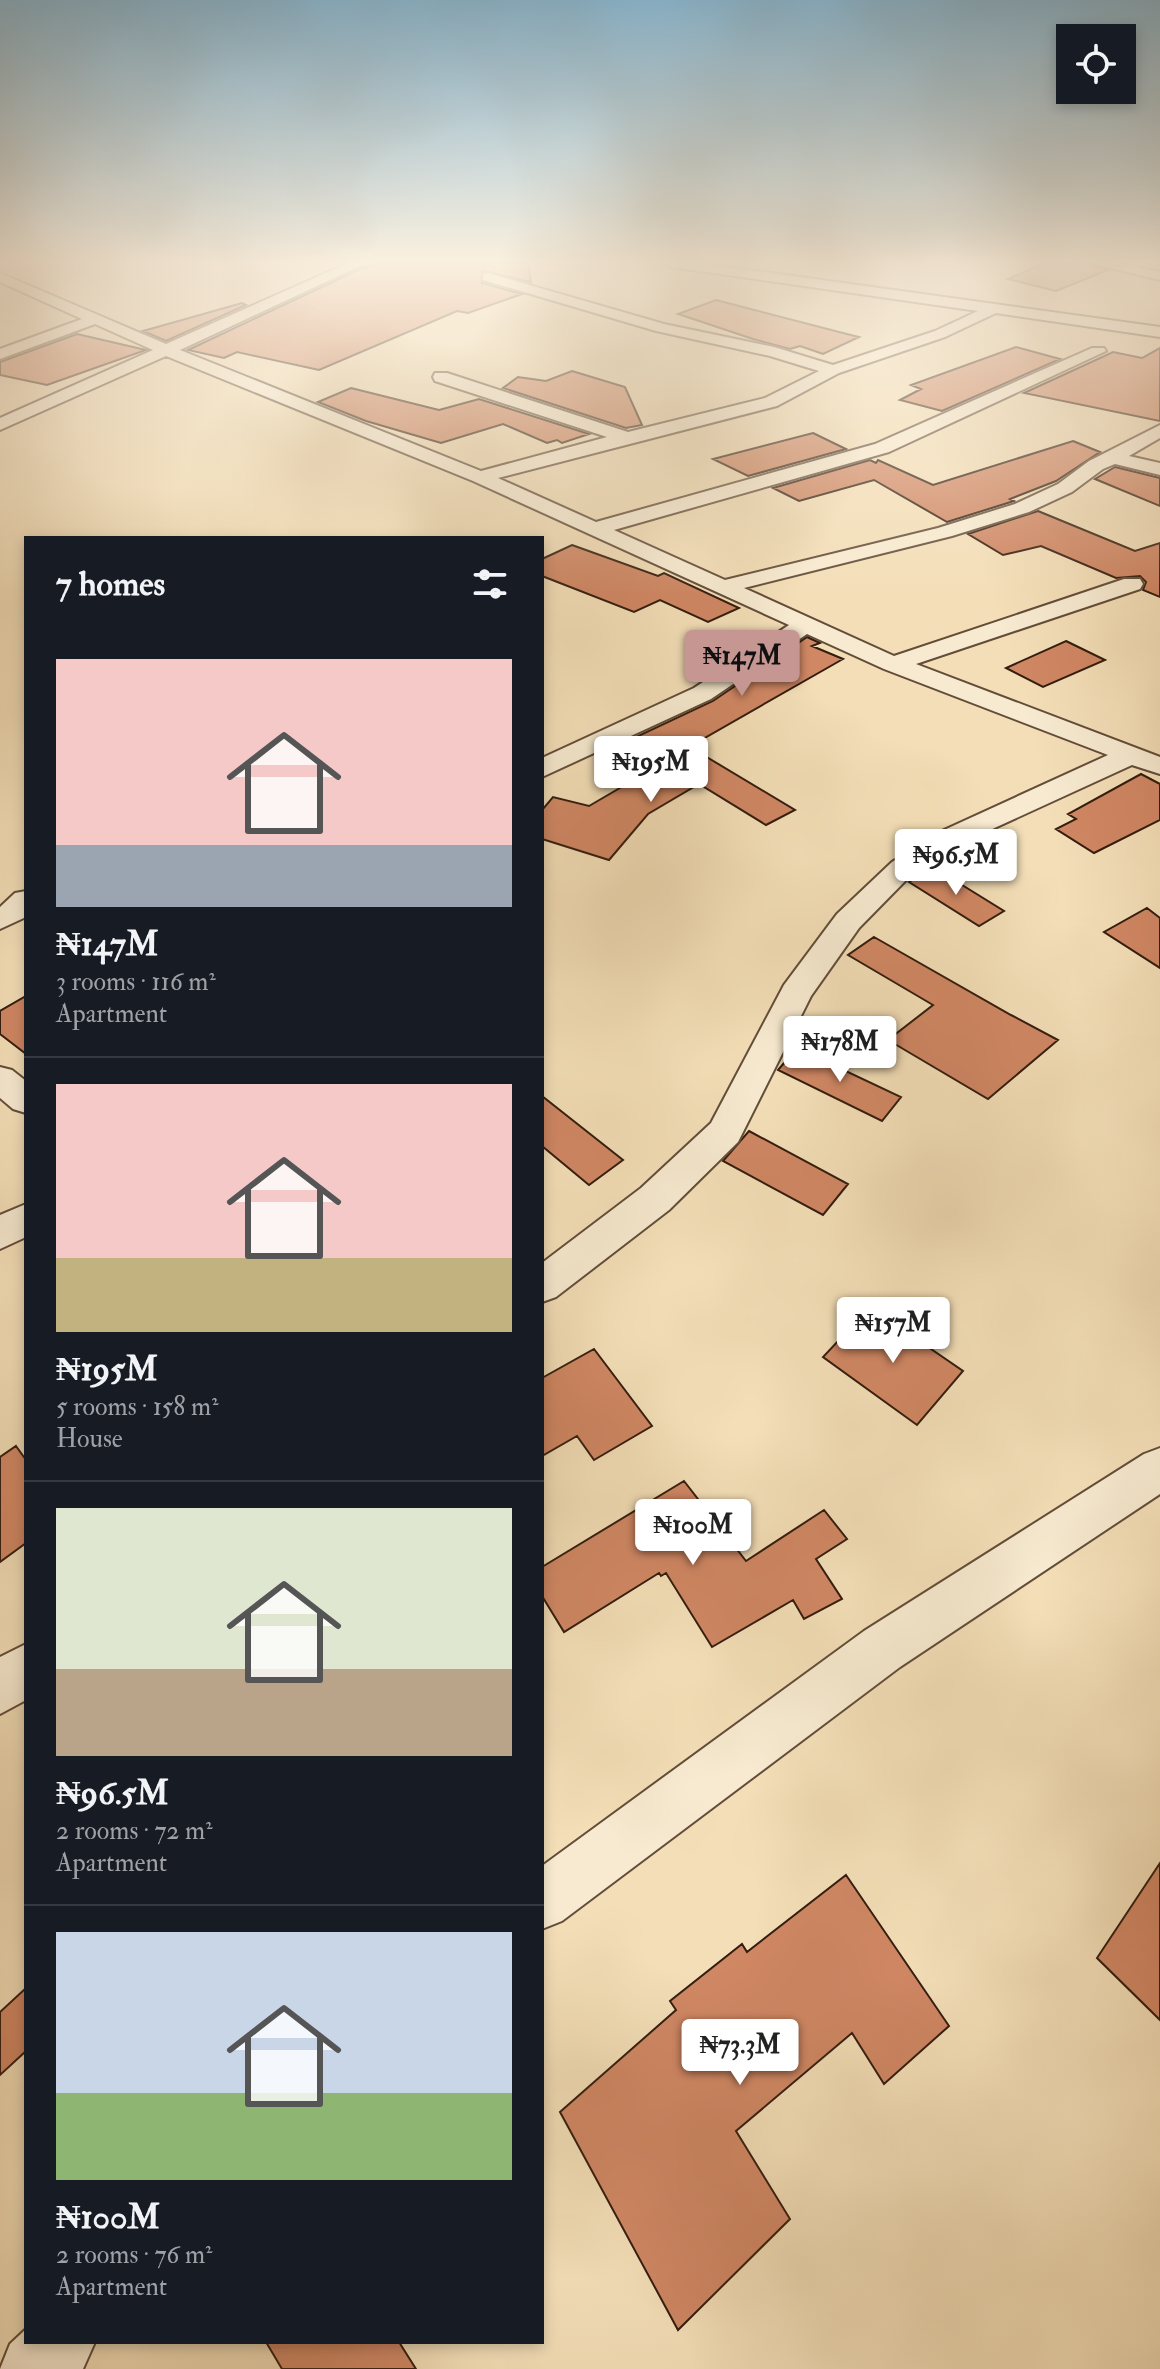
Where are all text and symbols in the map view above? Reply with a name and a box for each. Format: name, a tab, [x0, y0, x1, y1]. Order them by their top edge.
map controls	[1056, 24, 1136, 104]
button: locate	[1056, 24, 1136, 104]
icon: filters	[468, 562, 512, 606]
text: 7 homes	[56, 563, 165, 606]
pin: ₦147M	[686, 630, 798, 698]
text: ₦147M	[703, 640, 781, 672]
icon: home	[212, 711, 356, 855]
pin: ₦195M	[595, 736, 707, 804]
text: ₦195M	[612, 746, 690, 778]
pin: ₦96.5M	[891, 829, 1021, 897]
text: ₦96.5M	[913, 839, 999, 871]
text: ₦147M	[56, 923, 159, 966]
text: 3 rooms · 116 m²	[56, 966, 216, 998]
text: Apartment	[56, 998, 167, 1030]
pin: ₦178M	[784, 1016, 896, 1084]
text: ₦178M	[801, 1026, 879, 1058]
icon: home	[212, 1136, 356, 1280]
pin: ₦157M	[837, 1297, 949, 1365]
text: ₦157M	[855, 1307, 931, 1339]
text: ₦195M	[56, 1348, 158, 1391]
text: 5 rooms · 158 m²	[56, 1391, 218, 1423]
text: House	[56, 1423, 123, 1455]
pin: ₦100M	[637, 1499, 749, 1567]
text: ₦100M	[653, 1509, 733, 1541]
icon: home	[212, 1560, 356, 1704]
text: ₦96.5M	[56, 1772, 169, 1815]
text: 2 rooms · 72 m²	[56, 1815, 213, 1847]
text: Apartment	[56, 1847, 167, 1879]
icon: home	[212, 1984, 356, 2128]
pin: ₦73.3M	[675, 2019, 805, 2087]
text: ₦73.3M	[700, 2029, 780, 2061]
text: ₦100M	[56, 2196, 160, 2239]
text: 2 rooms · 76 m²	[56, 2239, 212, 2271]
text: Apartment	[56, 2271, 167, 2303]

